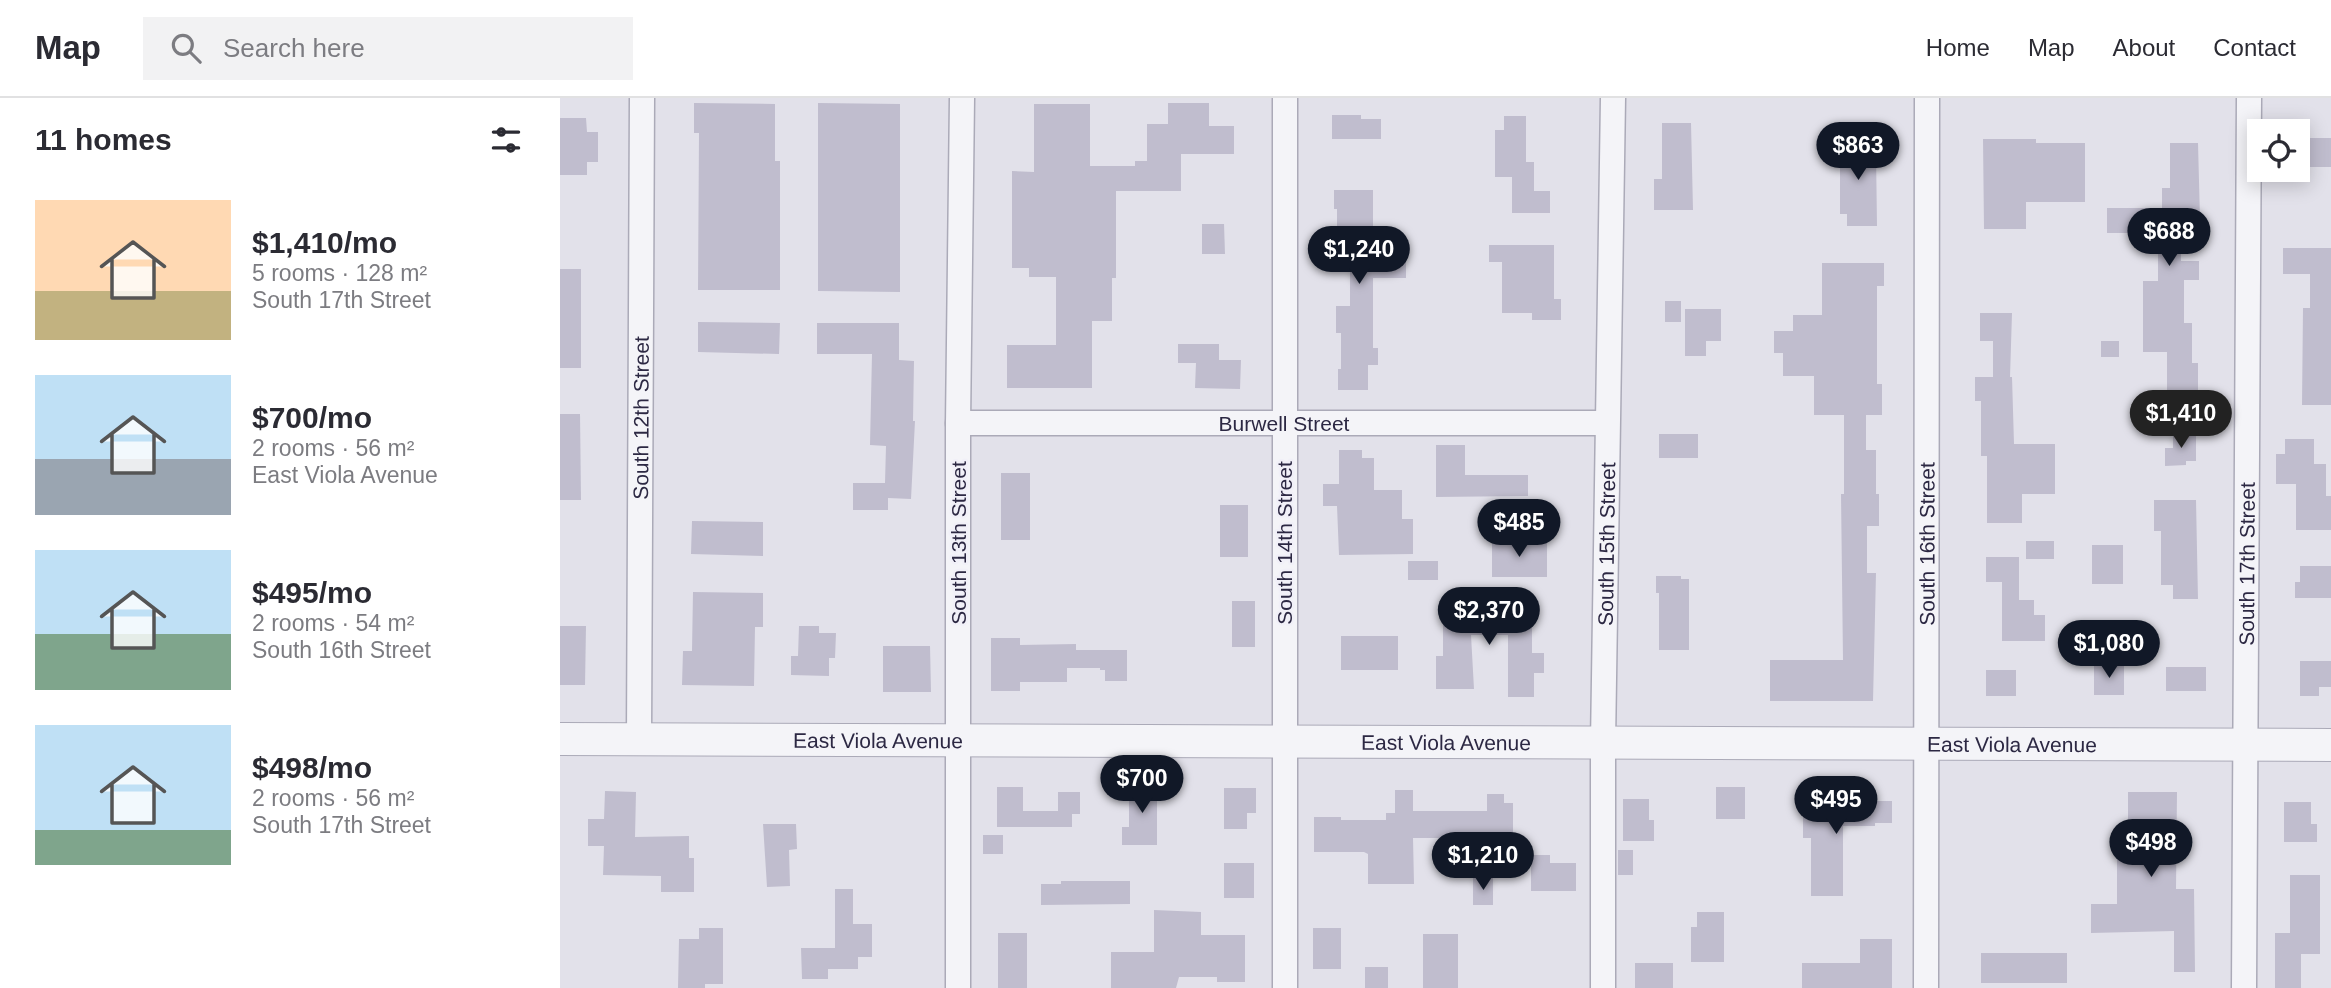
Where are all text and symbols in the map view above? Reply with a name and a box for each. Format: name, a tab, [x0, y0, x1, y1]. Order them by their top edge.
search box	[143, 17, 633, 80]
text: Map	[35, 29, 101, 66]
icon: search	[167, 29, 205, 67]
text: Search here	[223, 33, 365, 63]
text: Home	[1926, 34, 1990, 61]
text: Map	[2028, 34, 2075, 61]
text: About	[2113, 34, 2175, 61]
text: Contact	[2213, 34, 2296, 61]
map controls	[2247, 119, 2310, 182]
button: locate	[2247, 119, 2310, 182]
icon: filters	[487, 121, 525, 159]
pin: $863	[1817, 122, 1899, 182]
text: 11 homes	[35, 123, 172, 156]
text: $863	[1832, 132, 1884, 158]
pin: $688	[2128, 208, 2210, 268]
text: $688	[2143, 218, 2195, 244]
text: $1,410/mo	[252, 226, 397, 259]
pin: $1,240	[1302, 226, 1416, 286]
icon: home	[91, 228, 175, 312]
text: $1,240	[1324, 236, 1394, 262]
text: 5 rooms · 128 m²	[252, 260, 427, 286]
text: South 17th Street	[252, 287, 431, 313]
street label: South 12th Street	[629, 336, 652, 500]
pin: $1,410	[2124, 390, 2238, 450]
text: $1,410	[2146, 400, 2216, 426]
text: $700/mo	[252, 401, 372, 434]
icon: home	[91, 403, 175, 487]
street label: Burwell Street	[1219, 412, 1350, 435]
text: 2 rooms · 56 m²	[252, 435, 414, 461]
street label: South 13th Street	[947, 461, 970, 625]
street label: South 14th Street	[1273, 461, 1296, 625]
text: East Viola Avenue	[252, 462, 438, 488]
street label: South 15th Street	[1593, 462, 1619, 626]
street label: South 16th Street	[1915, 462, 1938, 626]
street label: South 17th Street	[2234, 482, 2258, 646]
pin: $485	[1478, 500, 1560, 559]
text: $485	[1493, 509, 1545, 535]
text: $495/mo	[252, 576, 372, 609]
icon: home	[91, 578, 175, 662]
pin: $2,370	[1432, 588, 1546, 647]
text: $2,370	[1454, 597, 1524, 623]
text: 2 rooms · 54 m²	[252, 610, 414, 636]
pin: $1,080	[2052, 620, 2166, 680]
text: $1,080	[2074, 630, 2144, 656]
text: South 16th Street	[252, 637, 431, 663]
street label: East Viola Avenue	[793, 728, 963, 752]
street label: East Viola Avenue	[1361, 730, 1531, 754]
street label: East Viola Avenue	[1927, 732, 2097, 756]
text: $498/mo	[252, 751, 372, 784]
icon: home	[91, 753, 175, 837]
pin: $700	[1101, 756, 1183, 815]
text: $700	[1116, 765, 1168, 791]
pin: $495	[1795, 776, 1877, 836]
text: 2 rooms · 56 m²	[252, 785, 414, 811]
text: $495	[1810, 786, 1862, 812]
text: South 17th Street	[252, 812, 431, 838]
pin: $498	[2110, 820, 2192, 879]
text: $498	[2125, 829, 2177, 855]
pin: $1,210	[1426, 832, 1540, 892]
text: $1,210	[1448, 842, 1518, 868]

